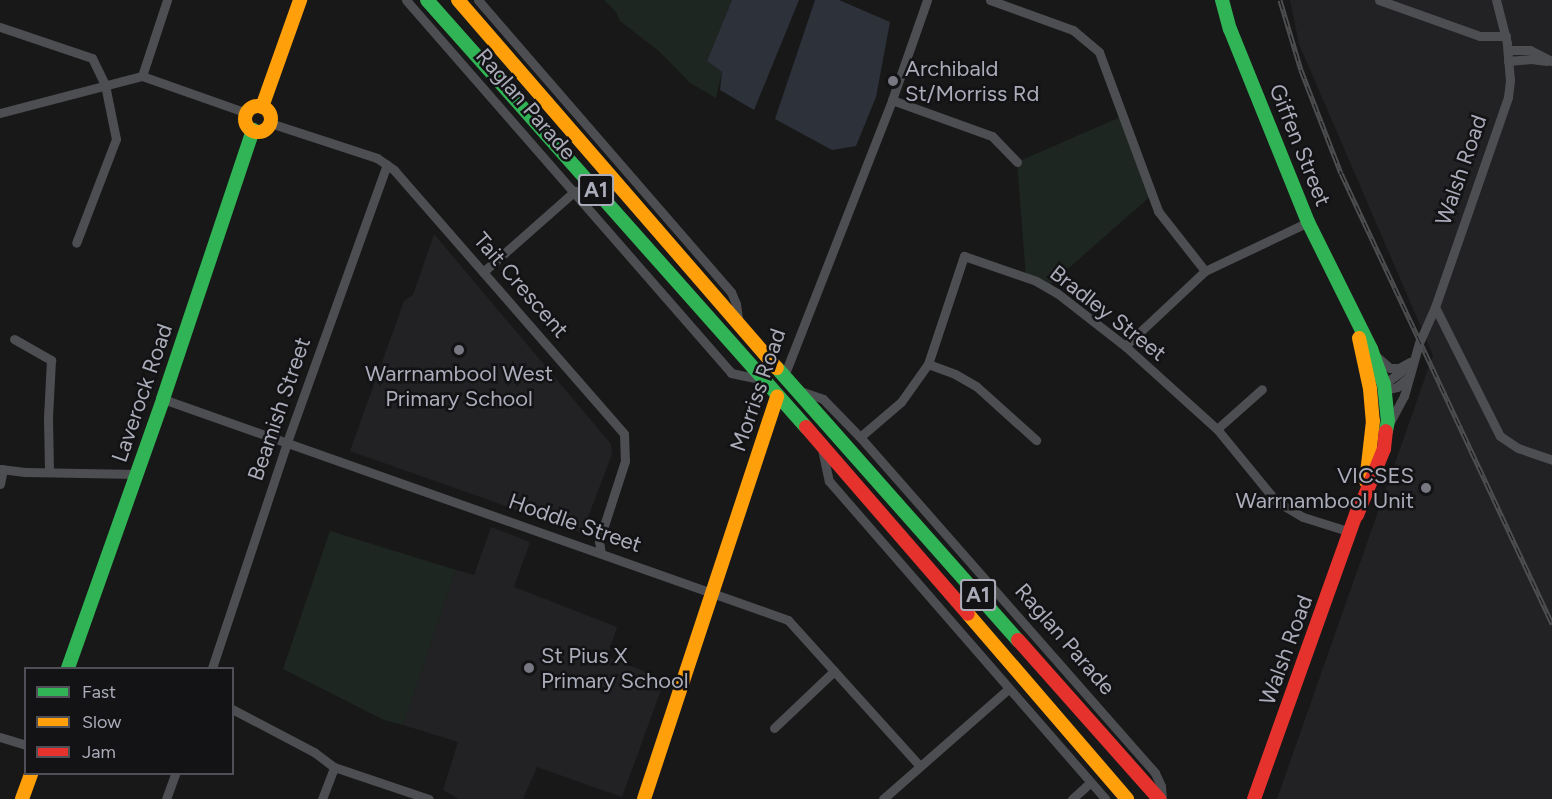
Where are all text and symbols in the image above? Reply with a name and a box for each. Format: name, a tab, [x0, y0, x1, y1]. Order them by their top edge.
street label: Raglan Parade	[470, 43, 582, 165]
place label: Archibald St/Morriss Rd	[905, 55, 1039, 106]
marker: Archibald St/Morriss Rd	[886, 74, 900, 88]
street label: Giffen Street	[1264, 80, 1336, 210]
street label: Walsh Road	[1430, 111, 1492, 229]
road number: A1	[578, 172, 614, 208]
street label: Tait Crescent	[468, 227, 574, 343]
street label: Bradley Street	[1045, 259, 1171, 367]
street label: Laverock Road	[106, 320, 178, 466]
street label: Morriss Road	[725, 325, 791, 455]
street label: Beamish Street	[242, 334, 316, 484]
marker: Warrnambool West Primary School	[452, 343, 466, 357]
place label: Warrnambool West Primary School	[365, 360, 553, 412]
place label: VICSES Warrnambool Unit	[1236, 462, 1414, 514]
marker: VICSES Warrnambool Unit	[1419, 481, 1433, 495]
street label: Hoddle Street	[505, 488, 645, 558]
road number: A1	[960, 577, 996, 613]
street label: Raglan Parade	[1009, 578, 1121, 700]
street label: Walsh Road	[1254, 592, 1318, 708]
place label: St Pius X Primary School	[541, 642, 689, 694]
marker: St Pius X Primary School	[522, 661, 536, 675]
legend	[24, 667, 234, 775]
text: Fast	[82, 681, 116, 703]
text: Slow	[82, 711, 121, 733]
text: Jam	[82, 741, 116, 763]

